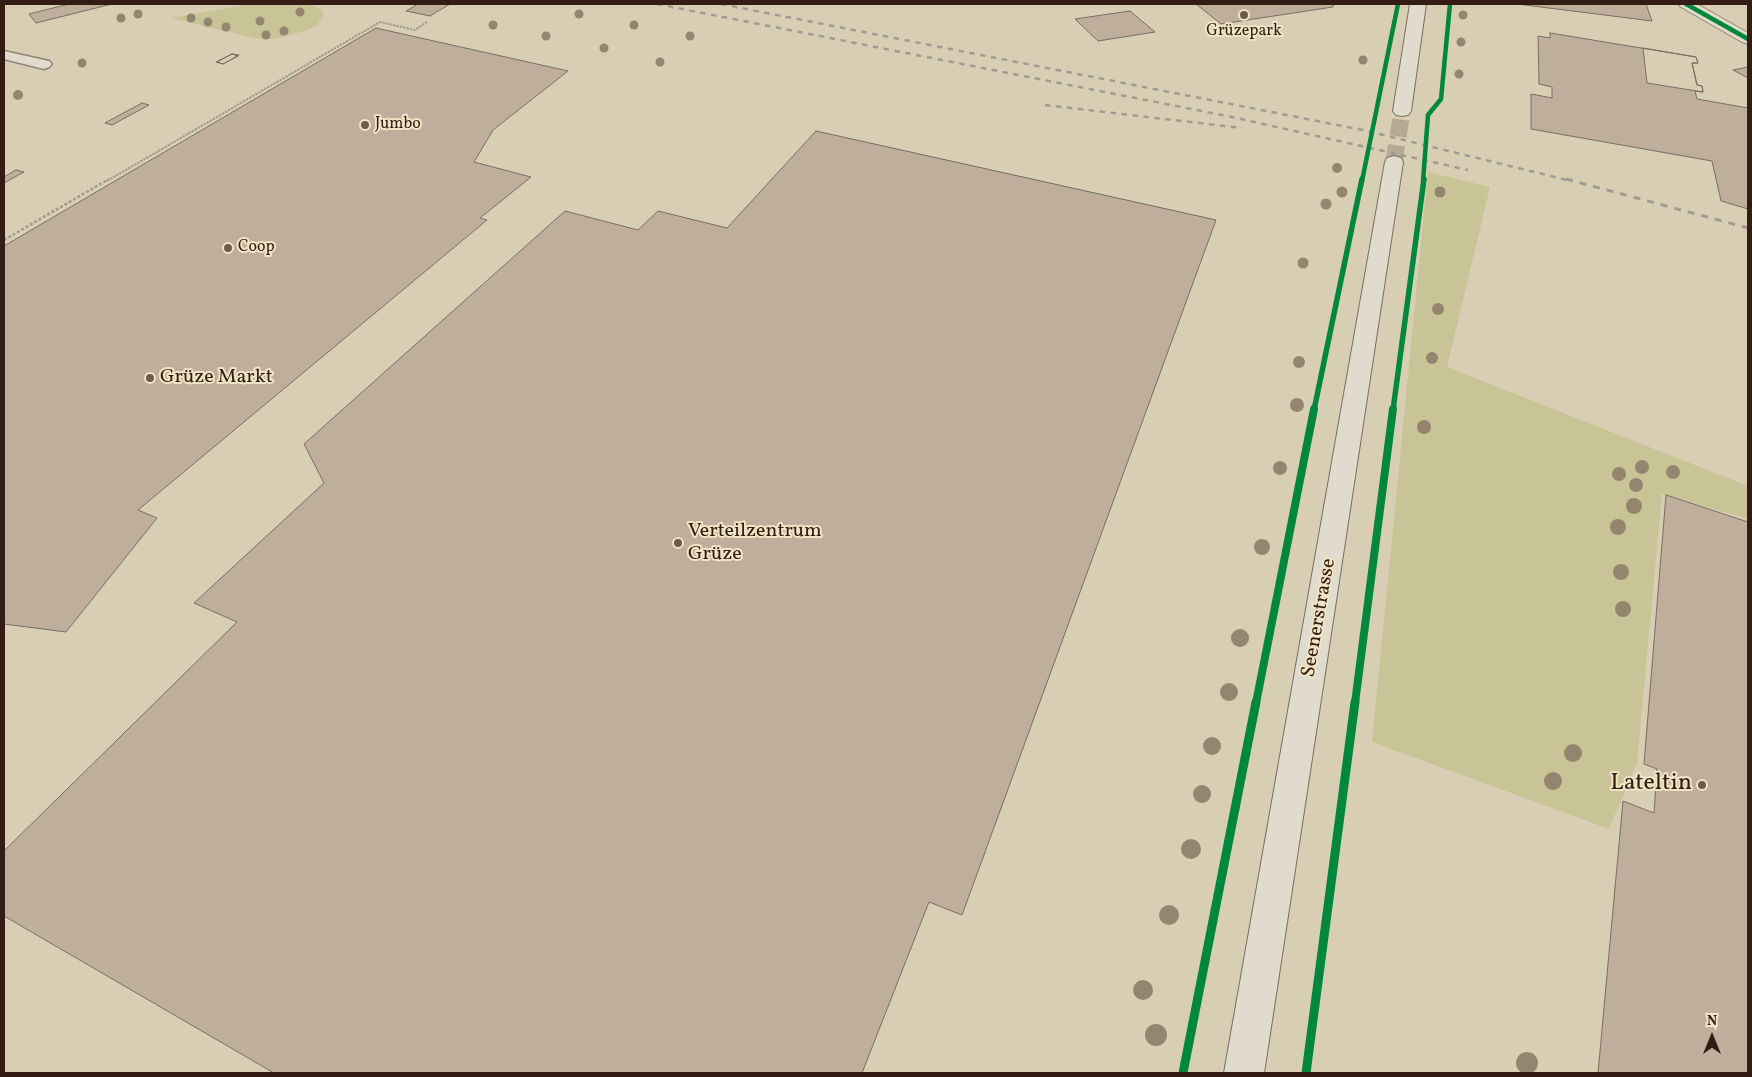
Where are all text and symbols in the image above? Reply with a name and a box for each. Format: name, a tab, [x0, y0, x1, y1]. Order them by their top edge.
marker: Grüzepark	[1238, 9, 1250, 21]
place label: Grüzepark	[1206, 22, 1282, 42]
place label: Jumbo	[375, 115, 421, 135]
marker: Jumbo	[359, 119, 371, 131]
place label: Coop	[238, 238, 275, 258]
marker: Coop	[222, 242, 234, 254]
place label: Grüze Markt	[160, 366, 273, 390]
marker: Grüze Markt	[144, 372, 156, 384]
place label: Verteilzentrum Grüze	[688, 520, 822, 567]
marker: Verteilzentrum Grüze	[672, 537, 684, 549]
street label: Seenerstrasse	[1298, 557, 1342, 679]
place label: Lateltin	[1610, 771, 1692, 799]
marker: Lateltin	[1696, 779, 1708, 791]
north arrow	[1687, 1012, 1737, 1062]
text: N	[1707, 1012, 1717, 1031]

